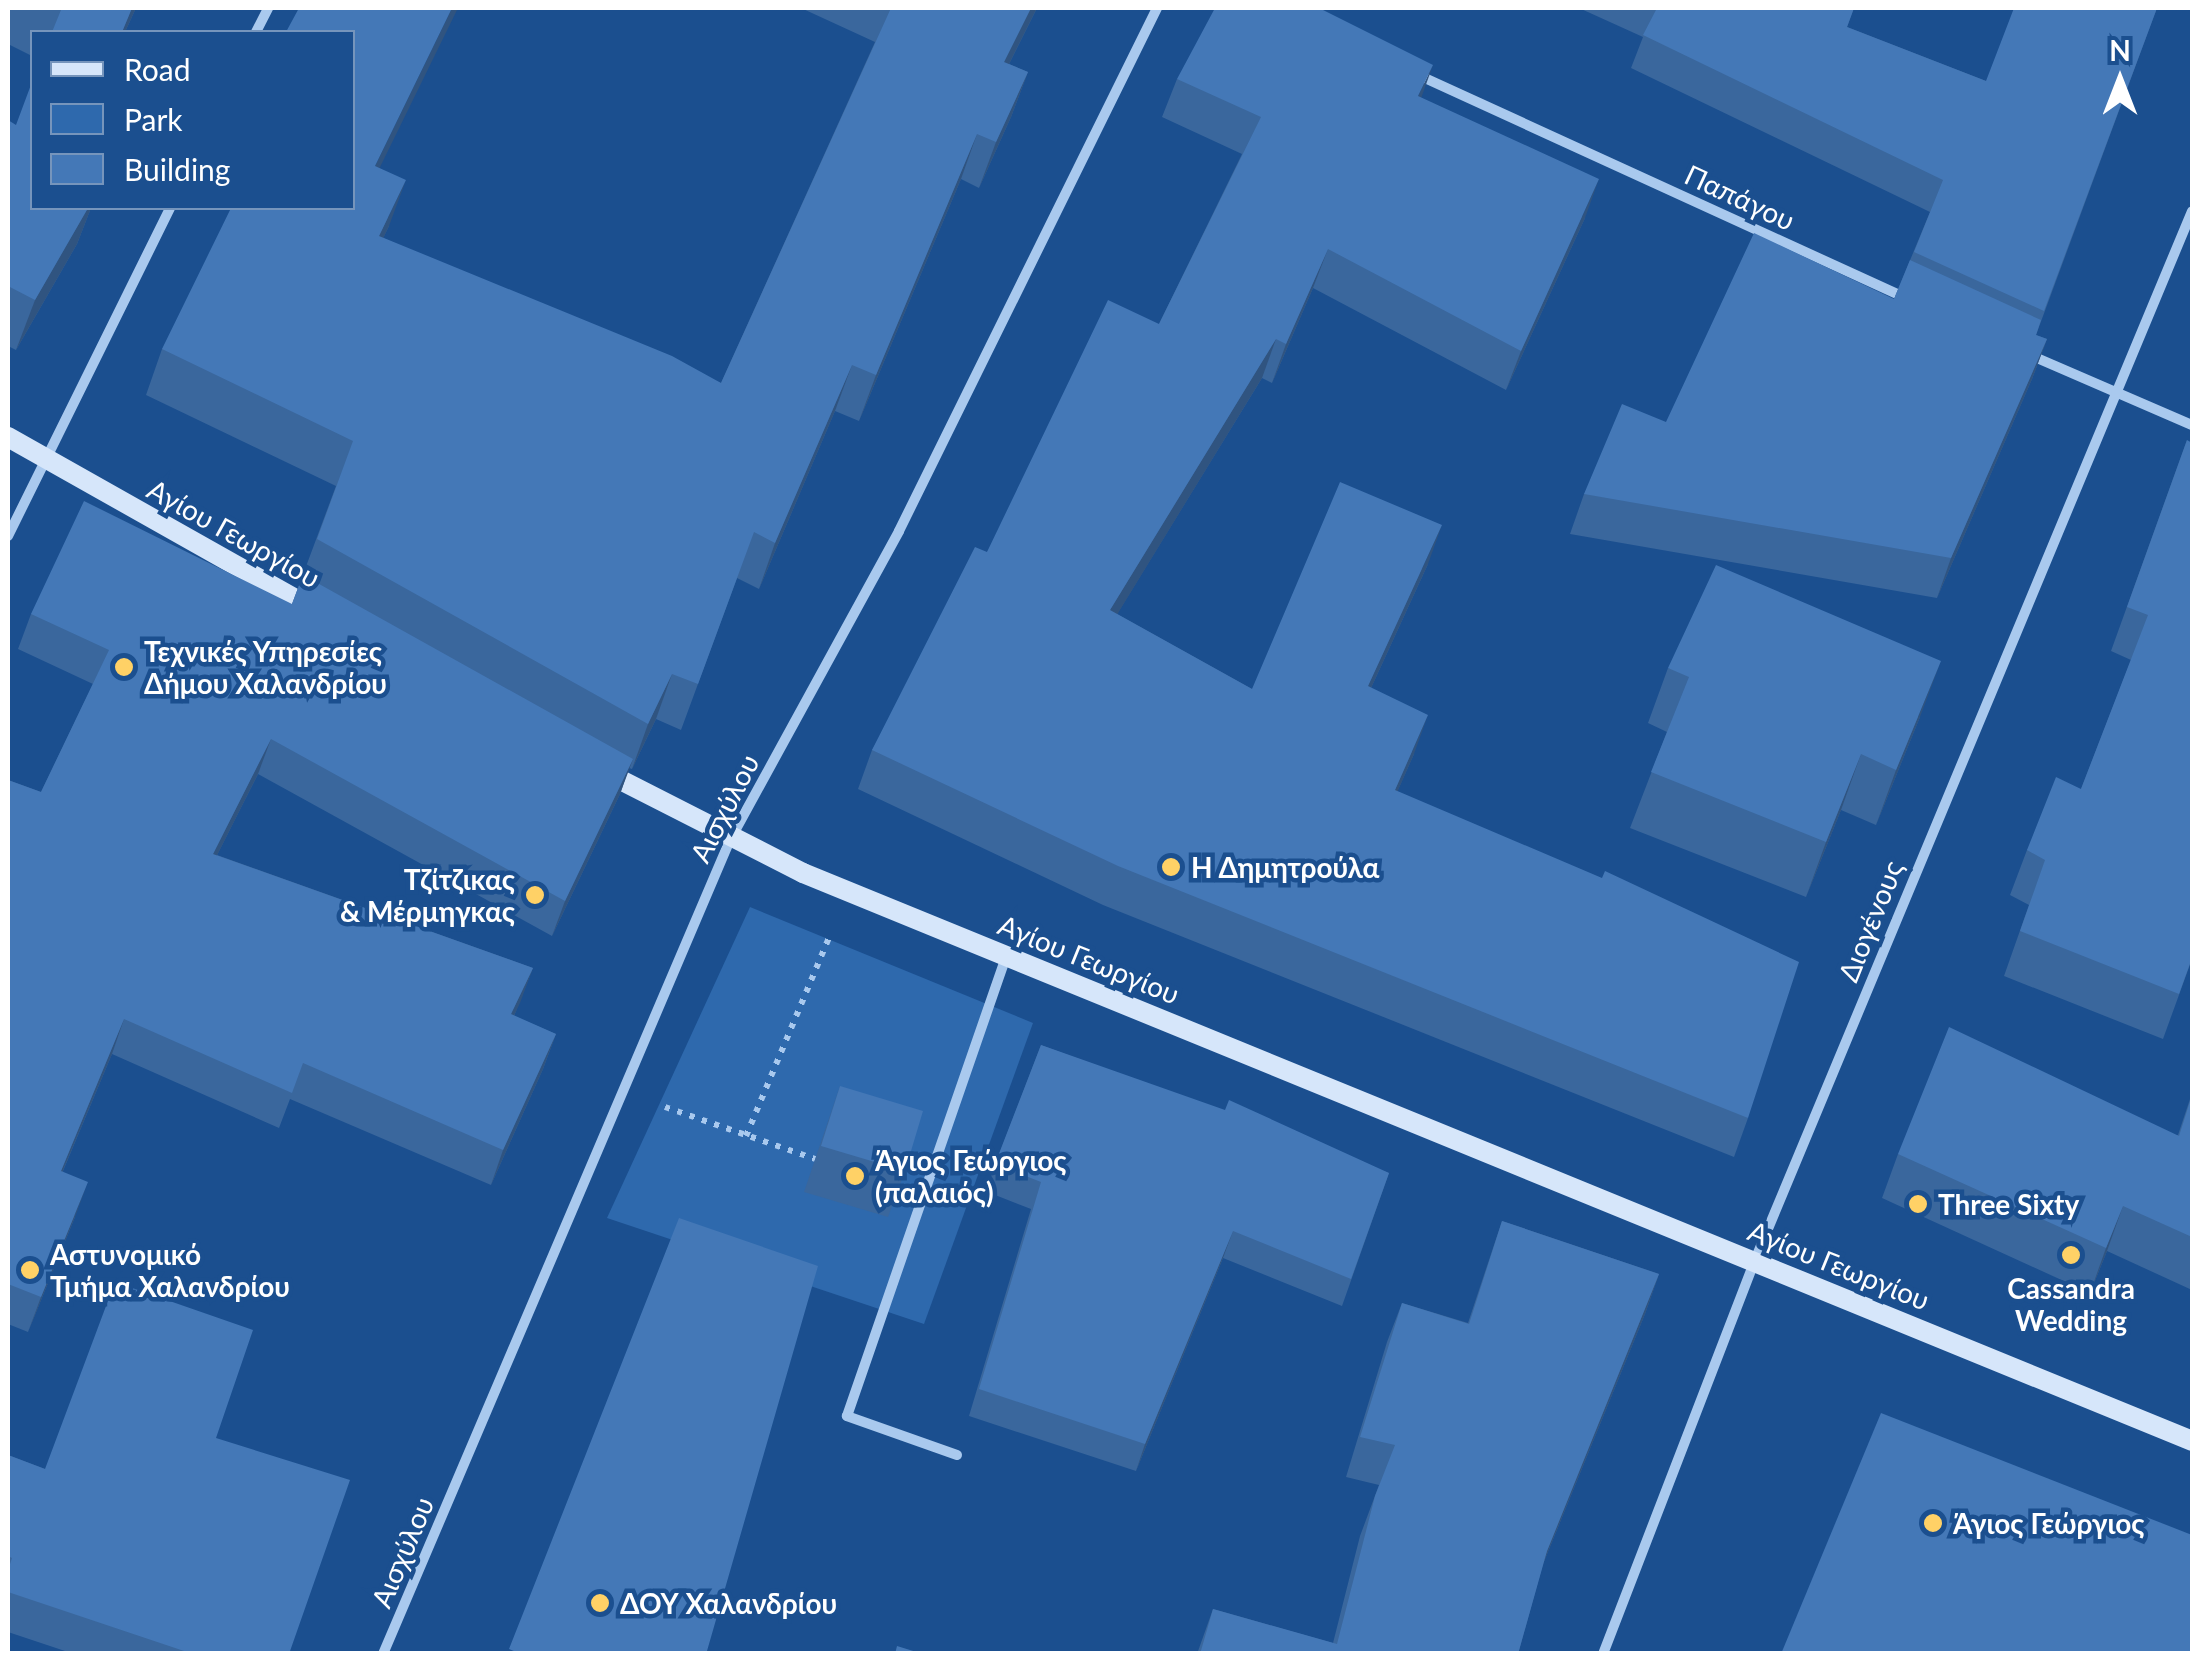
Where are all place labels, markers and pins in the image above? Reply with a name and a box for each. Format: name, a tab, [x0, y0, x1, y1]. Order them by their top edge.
place label: Τεχνικές Υπηρεσίες Δήμου Χαλανδρίου	[144, 634, 387, 700]
marker: Τεχνικές Υπηρεσίες Δήμου Χαλανδρίου	[113, 656, 135, 678]
place label: Η Δημητρούλα	[1191, 850, 1380, 884]
marker: Η Δημητρούλα	[1160, 856, 1182, 878]
place label: Τζίτζικας & Μέρμηγκας	[340, 862, 515, 928]
marker: Τζίτζικας & Μέρμηγκας	[524, 884, 546, 906]
place label: Άγιος Γεώργιος (παλαιός)	[875, 1143, 1066, 1209]
marker: Άγιος Γεώργιος (παλαιός)	[844, 1165, 866, 1187]
place label: Three Sixty	[1938, 1187, 2079, 1221]
marker: Three Sixty	[1907, 1193, 1929, 1215]
place label: Αστυνομικό Τμήμα Χαλανδρίου	[50, 1237, 290, 1303]
marker: Cassandra Wedding	[2060, 1244, 2082, 1266]
marker: Αστυνομικό Τμήμα Χαλανδρίου	[19, 1259, 41, 1281]
place label: Cassandra Wedding	[2007, 1271, 2135, 1337]
place label: Άγιος Γεώργιος	[1953, 1506, 2144, 1540]
marker: Άγιος Γεώργιος	[1922, 1512, 1944, 1534]
place label: ΔΟΥ Χαλανδρίου	[620, 1586, 837, 1620]
marker: ΔΟΥ Χαλανδρίου	[589, 1592, 611, 1614]

